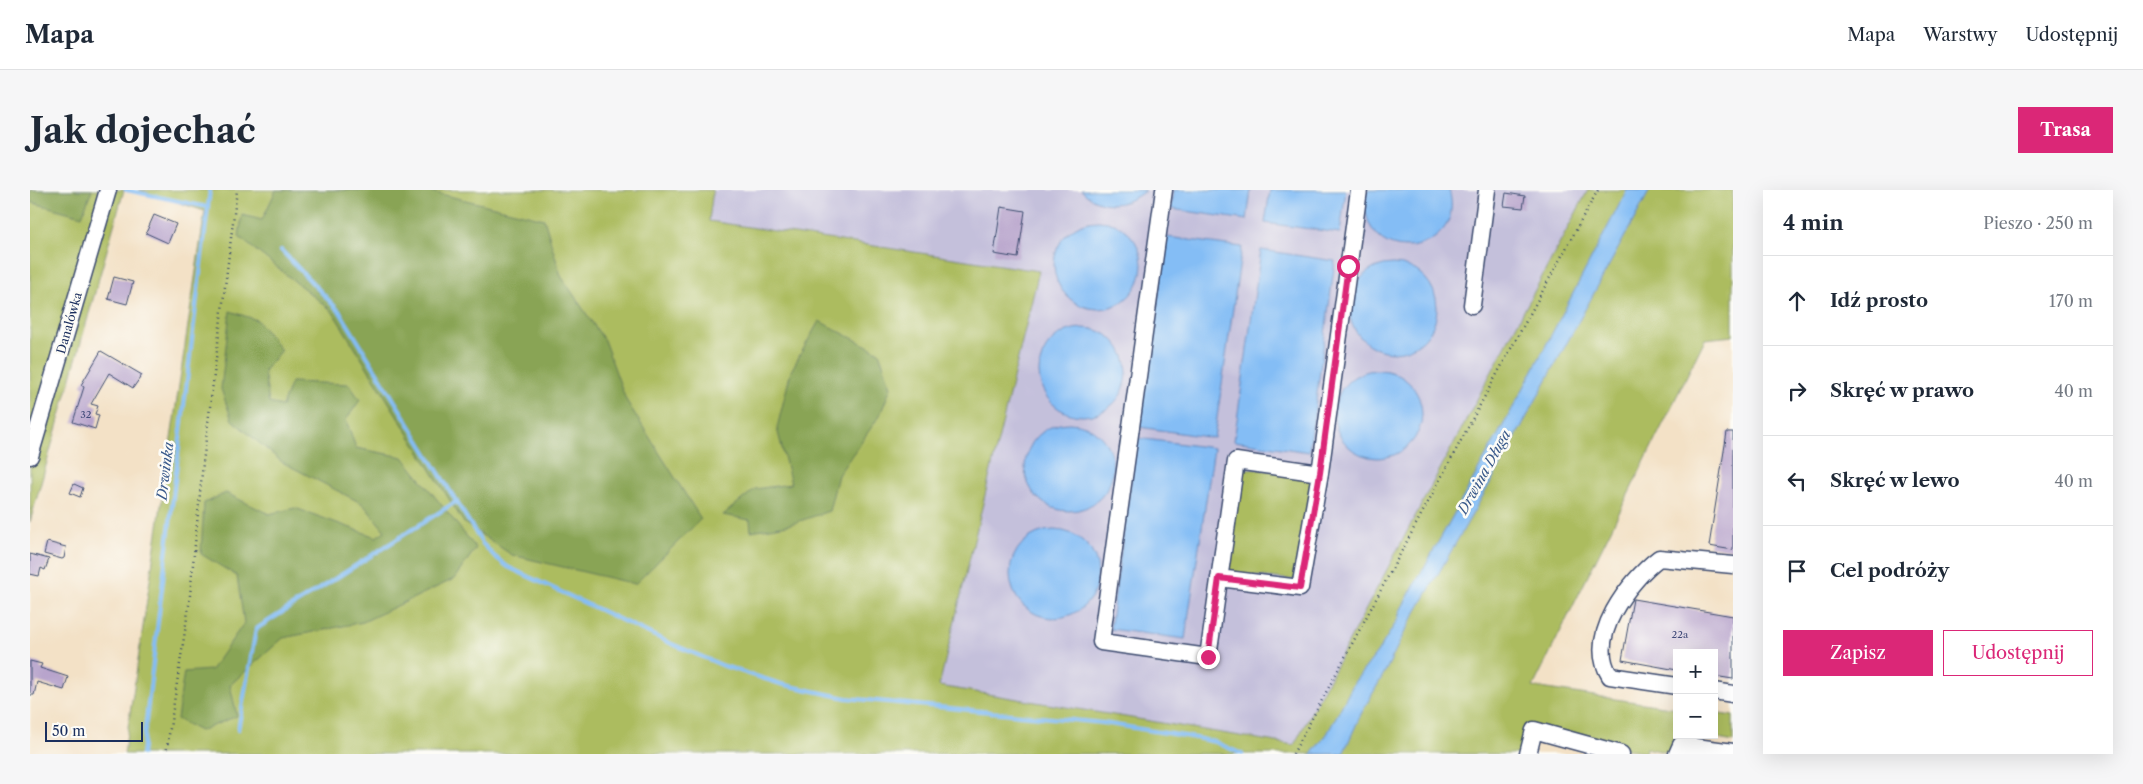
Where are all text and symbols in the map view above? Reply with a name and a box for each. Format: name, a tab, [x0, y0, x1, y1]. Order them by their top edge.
text: Mapa	[25, 20, 94, 49]
text: Mapa	[1847, 24, 1895, 46]
text: Warstwy	[1923, 24, 1997, 46]
text: Udostępnij	[2025, 24, 2118, 46]
button: Trasa	[2018, 107, 2113, 153]
text: Jak dojechać	[30, 109, 256, 152]
text: 4 min	[1783, 210, 1844, 235]
text: Pieszo · 250 m	[1983, 213, 2093, 233]
route start	[1337, 255, 1360, 278]
icon: ahead	[1783, 287, 1811, 315]
text: Idź prosto	[1830, 289, 1928, 312]
street label: Danalówka	[53, 290, 85, 356]
text: 170 m	[2049, 291, 2093, 311]
icon: right	[1783, 377, 1811, 405]
text: Skręć w prawo	[1830, 379, 1974, 402]
text: 40 m	[2054, 381, 2093, 401]
house number: 32	[80, 408, 92, 421]
water label: Drwina Długa	[1453, 426, 1515, 518]
water label: Drwinka	[152, 440, 178, 502]
icon: left	[1783, 467, 1811, 495]
text: Skręć w lewo	[1830, 469, 1960, 492]
text: 40 m	[2054, 471, 2093, 491]
icon: arrive	[1783, 557, 1811, 585]
text: Cel podróży	[1830, 559, 1949, 582]
house number: 22a	[1672, 628, 1689, 641]
button: Zapisz	[1783, 630, 1933, 676]
button: Udostępnij	[1943, 630, 2093, 676]
route end	[1197, 646, 1220, 669]
map controls	[1673, 649, 1718, 739]
button: +	[1673, 649, 1718, 694]
button: −	[1673, 694, 1718, 739]
scale bar	[45, 719, 142, 742]
text: 50 m	[52, 722, 85, 740]

